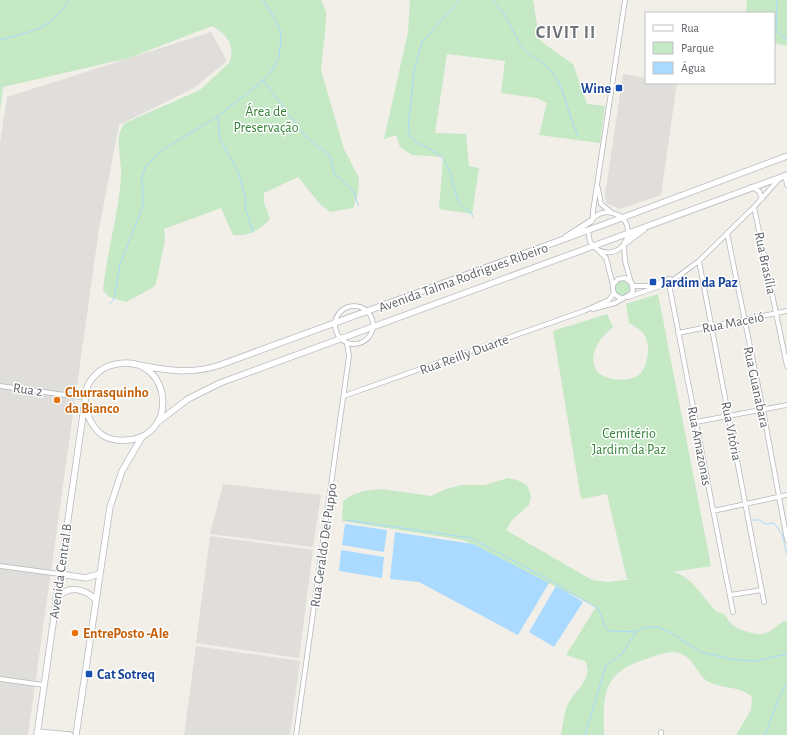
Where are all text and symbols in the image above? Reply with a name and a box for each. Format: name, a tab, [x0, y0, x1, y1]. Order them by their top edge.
legend	[645, 12, 775, 84]
text: Rua	[681, 22, 700, 34]
district label: CIVIT II	[536, 24, 596, 42]
text: Parque	[681, 42, 714, 54]
text: Água	[681, 61, 706, 74]
place label: Wine	[581, 82, 611, 96]
marker: Wine	[614, 83, 624, 93]
park label: Área de Preservação	[233, 102, 299, 135]
street label: Rua Brasília	[752, 231, 779, 296]
street label: Avenida Talma Rodrigues Ribeiro	[377, 241, 550, 315]
place label: Jardim da Paz	[661, 276, 738, 290]
marker: Jardim da Paz	[648, 277, 658, 287]
street label: Rua Maceió	[701, 310, 766, 336]
street label: Rua Reilly Duarte	[418, 332, 511, 378]
street label: Rua Guanabara	[741, 345, 772, 430]
street label: Rua 2	[12, 381, 44, 399]
place label: Churrasquinho da Bianco	[65, 386, 149, 416]
marker: Churrasquinho da Bianco	[52, 395, 62, 405]
street label: Rua Vitória	[718, 400, 744, 463]
street label: Rua Amazonas	[684, 405, 714, 487]
park label: Cemitério Jardim da Paz	[592, 427, 666, 457]
street label: Rua Geraldo Del Puppo	[308, 482, 340, 608]
street label: Avenida Central B	[47, 523, 75, 620]
place label: EntrePosto -Ale	[83, 627, 169, 641]
marker: EntrePosto -Ale	[70, 628, 80, 638]
place label: Cat Sotreq	[97, 668, 155, 682]
marker: Cat Sotreq	[84, 669, 94, 679]

